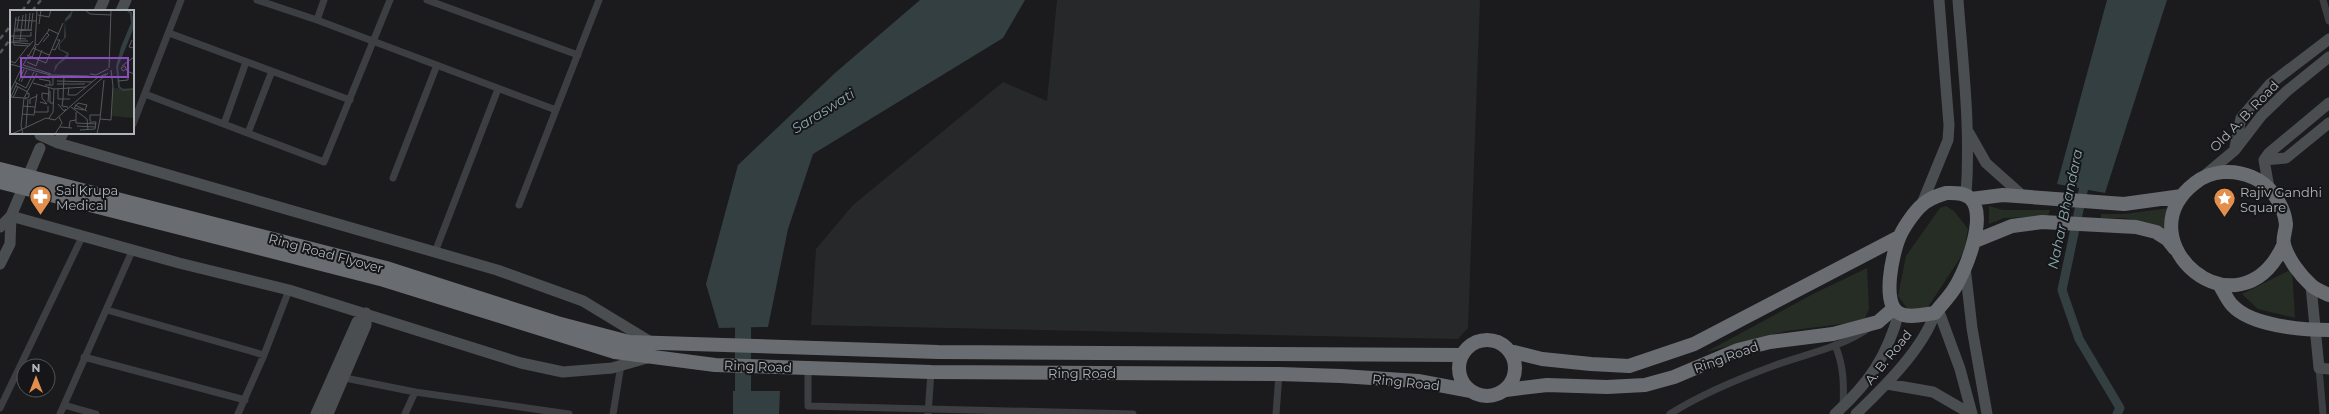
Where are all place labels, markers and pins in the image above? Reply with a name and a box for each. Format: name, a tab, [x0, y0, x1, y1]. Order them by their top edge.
place label: Sai Krupa Medical	[56, 182, 118, 213]
pharmacy icon: Sai Krupa Medical	[27, 184, 53, 217]
place label: Rajiv Gandhi Square	[2240, 184, 2322, 215]
place icon: Rajiv Gandhi Square	[2212, 186, 2238, 219]

